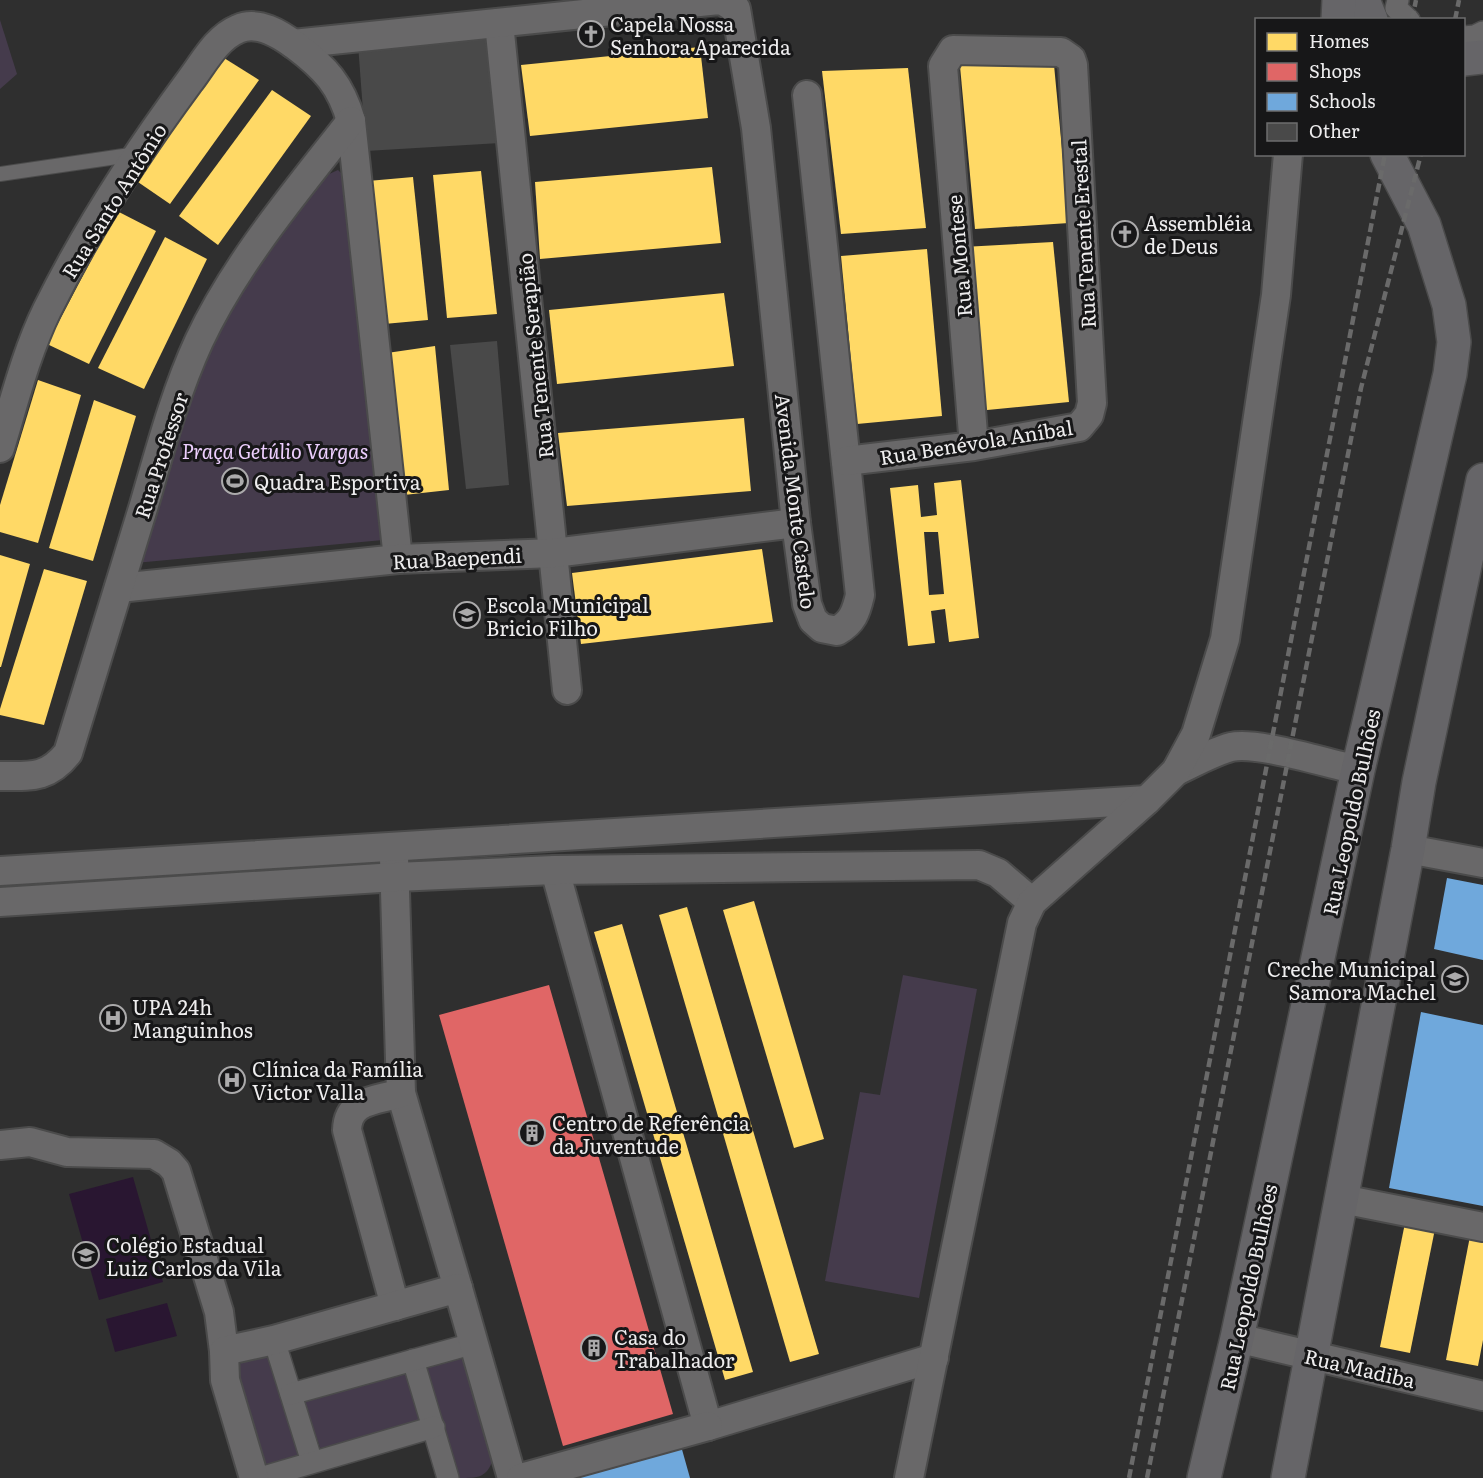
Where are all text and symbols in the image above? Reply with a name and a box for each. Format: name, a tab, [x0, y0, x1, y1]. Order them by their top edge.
place label: Capela Nossa Senhora Aparecida	[610, 8, 791, 61]
legend	[1255, 18, 1465, 156]
church icon: Capela Nossa Senhora Aparecida	[576, 19, 606, 49]
text: Homes	[1309, 27, 1369, 54]
text: Shops	[1309, 57, 1361, 84]
text: Schools	[1309, 87, 1375, 114]
street label: Rua Santo Antônio	[53, 117, 173, 283]
text: Other	[1309, 117, 1360, 144]
street label: Rua Tenente Erestal	[1062, 138, 1102, 329]
street label: Rua Montese	[938, 194, 978, 318]
place label: Assembléia de Deus	[1144, 207, 1252, 260]
church icon: Assembléia de Deus	[1110, 219, 1140, 249]
street label: Rua Tenente Serapião	[508, 252, 560, 460]
street label: Rua Professor	[126, 388, 195, 522]
street label: Avenida Monte Castelo	[769, 391, 825, 611]
street label: Rua Benévola Aníbal	[877, 411, 1075, 471]
park label: Praça Getúlio Vargas	[182, 435, 368, 465]
sports icon: Quadra Esportiva	[220, 466, 250, 496]
place label: Quadra Esportiva	[254, 466, 421, 496]
street label: Rua Baependi	[391, 539, 523, 575]
place label: Escola Municipal Bricio Filho	[486, 589, 649, 642]
school or university icon: Escola Municipal Bricio Filho	[452, 600, 482, 630]
street label: Rua Leopoldo Bulhões	[1313, 706, 1387, 918]
place label: Creche Municipal Samora Machel	[1267, 953, 1436, 1006]
school or university icon: Creche Municipal Samora Machel	[1440, 964, 1470, 994]
place label: UPA 24h Manguinhos	[132, 991, 253, 1044]
hospital icon: UPA 24h Manguinhos	[98, 1003, 128, 1033]
place label: Clínica da Família Victor Valla	[252, 1053, 423, 1106]
hospital icon: Clínica da Família Victor Valla	[217, 1065, 247, 1095]
place label: Centro de Referência da Juventude	[552, 1107, 750, 1160]
building icon: Centro de Referência da Juventude	[517, 1118, 547, 1148]
street label: Rua Leopoldo Bulhões	[1210, 1181, 1284, 1393]
place label: Colégio Estadual Luiz Carlos da Vila	[106, 1229, 282, 1282]
school or university icon: Colégio Estadual Luiz Carlos da Vila	[71, 1240, 101, 1270]
place label: Casa do Trabalhador	[614, 1321, 735, 1374]
building icon: Casa do Trabalhador	[579, 1333, 609, 1363]
street label: Rua Madiba	[1302, 1340, 1419, 1394]

